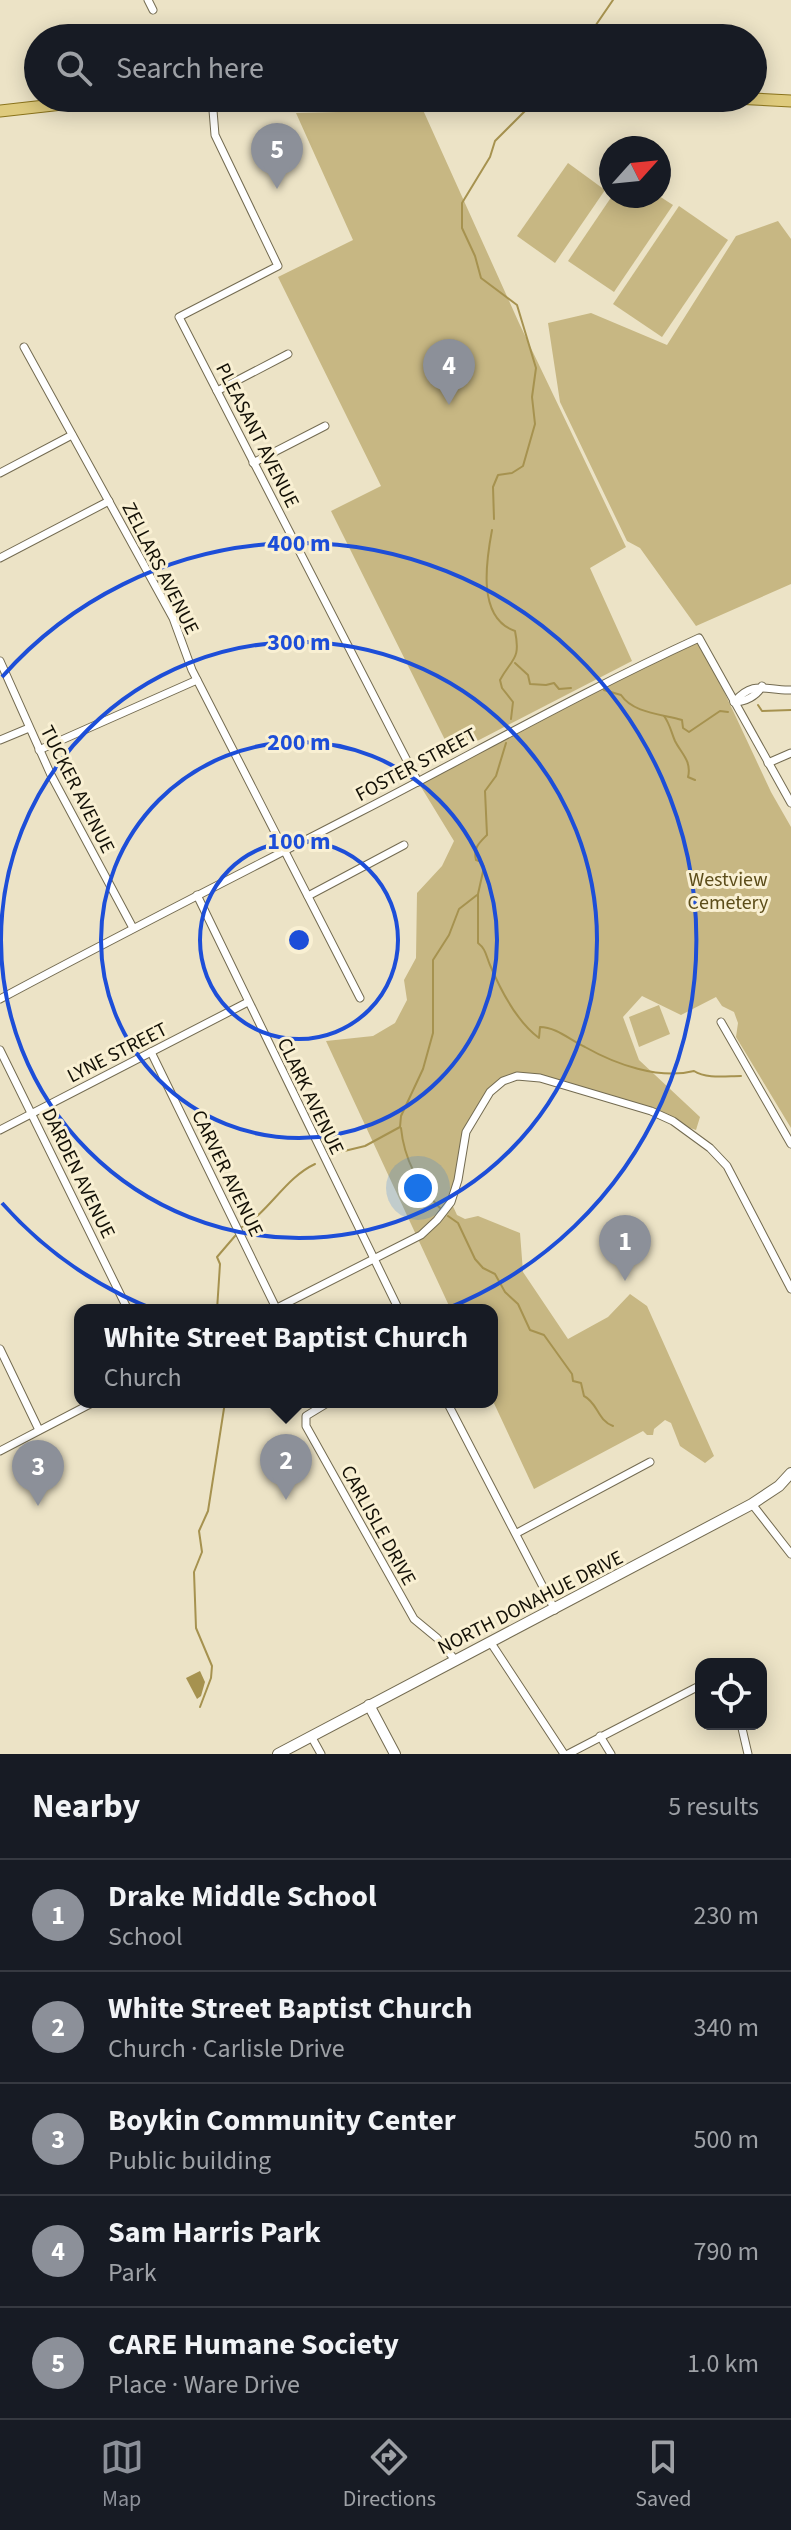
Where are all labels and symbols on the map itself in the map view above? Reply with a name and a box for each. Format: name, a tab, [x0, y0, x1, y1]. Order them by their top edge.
pin: 5	[251, 123, 303, 189]
north arrow	[599, 136, 671, 208]
pin: 4	[423, 339, 475, 405]
street label: PLEASANT AVENUE	[208, 358, 306, 513]
street label: ZELLARS AVENUE	[115, 497, 206, 640]
text: 400 m	[267, 526, 331, 561]
text: 300 m	[267, 625, 331, 660]
street label: TUCKER AVENUE	[33, 721, 121, 858]
street label: FOSTER STREET	[351, 721, 482, 809]
text: 200 m	[267, 725, 331, 760]
text: 100 m	[267, 824, 331, 859]
park label: Westview Cemetery	[688, 866, 769, 917]
centre of rings	[285, 926, 313, 954]
street label: LYNE STREET	[62, 1015, 173, 1090]
street label: CLARK AVENUE	[270, 1033, 350, 1160]
street label: DARDEN AVENUE	[34, 1104, 122, 1243]
street label: CARVER AVENUE	[184, 1105, 270, 1242]
your location	[398, 1168, 438, 1208]
pin: 1	[599, 1215, 651, 1281]
pin: 2	[260, 1434, 312, 1500]
pin: 3	[12, 1440, 64, 1506]
street label: CARLISLE DRIVE	[334, 1460, 423, 1591]
street label: NORTH DONAHUE DRIVE	[433, 1544, 628, 1662]

